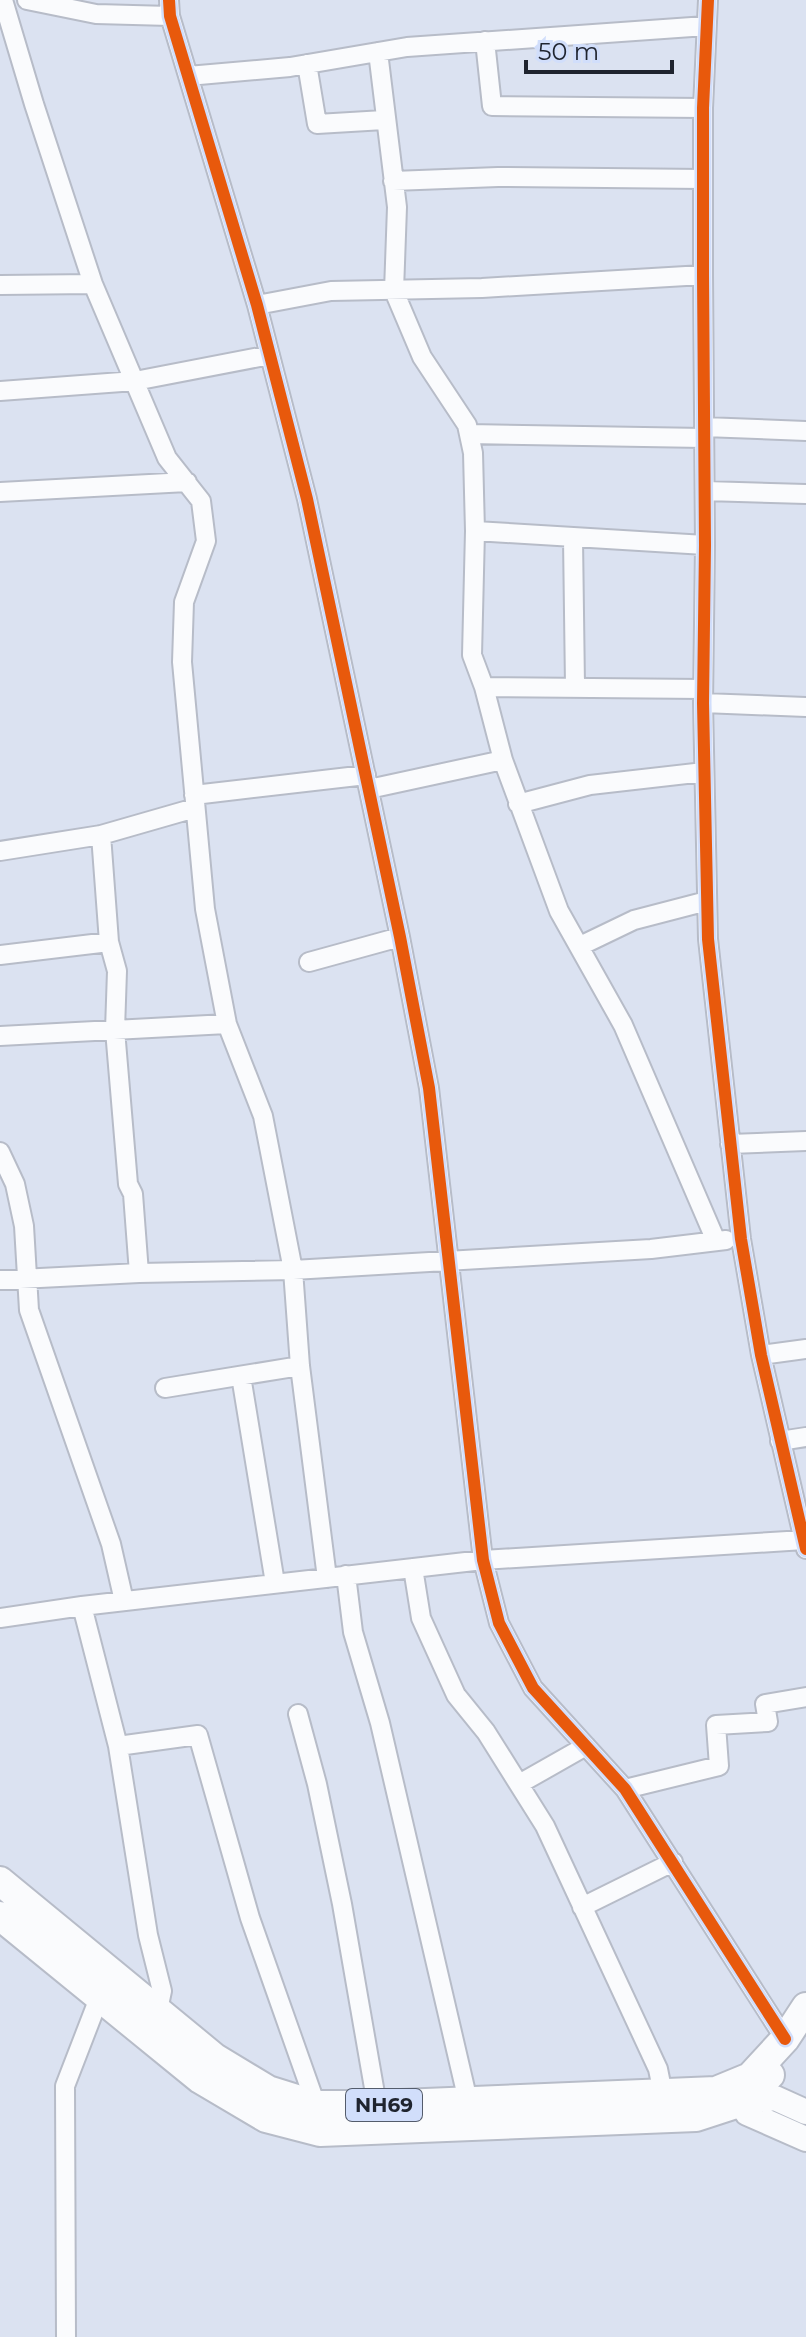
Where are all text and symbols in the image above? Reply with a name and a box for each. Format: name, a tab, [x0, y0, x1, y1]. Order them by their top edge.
scale bar	[526, 24, 672, 74]
text: 50 m	[538, 37, 599, 66]
road number: NH69	[346, 2089, 422, 2121]

